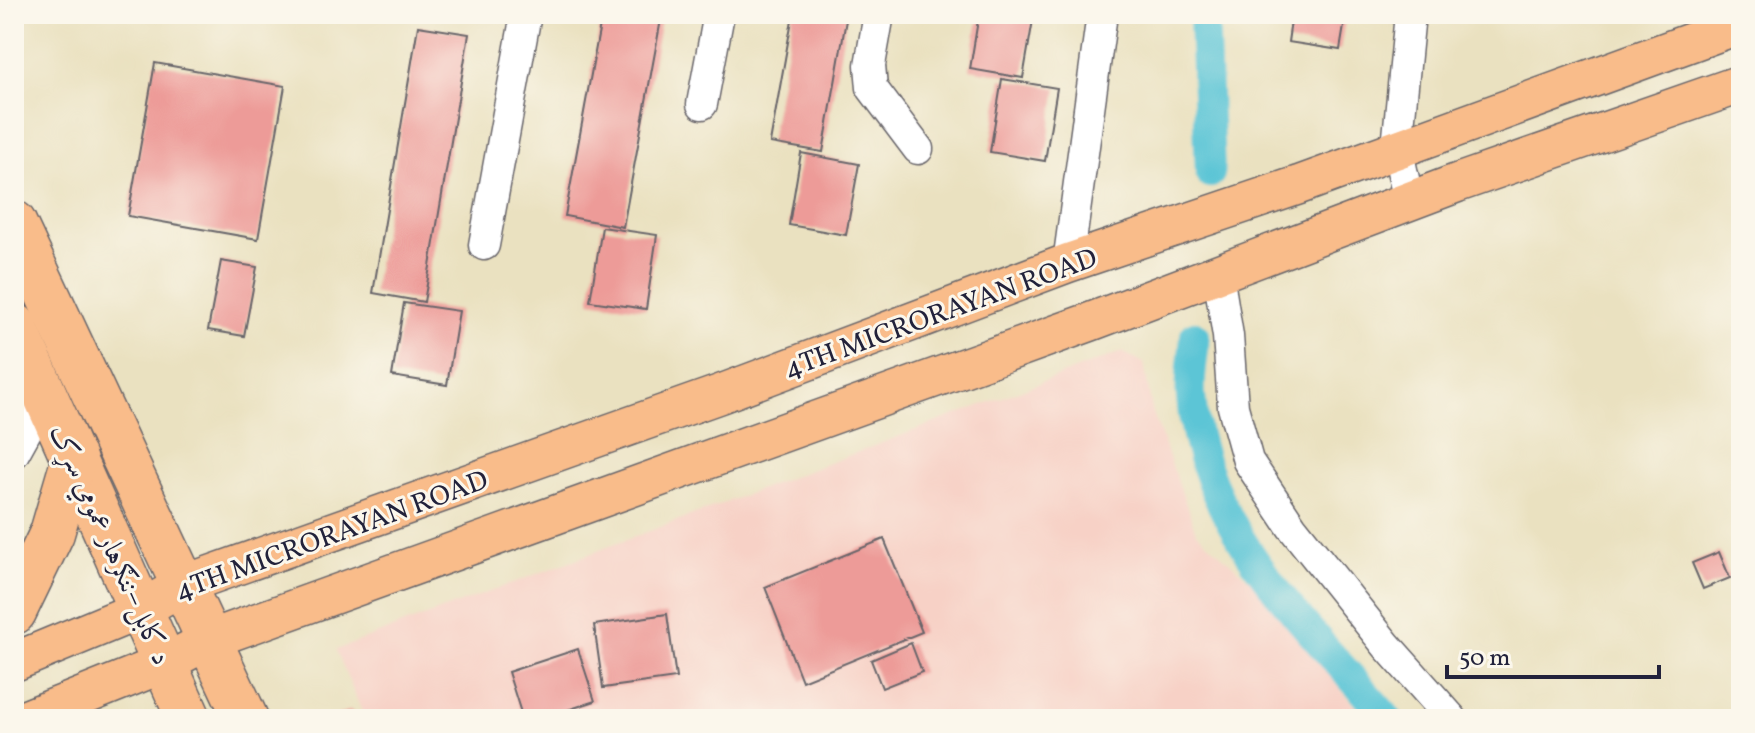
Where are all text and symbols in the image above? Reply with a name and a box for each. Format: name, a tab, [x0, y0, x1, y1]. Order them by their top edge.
street label: 4TH MICRORAYAN ROAD	[779, 239, 1103, 389]
street label: د کابل–ننګرهار عمومي سړک	[38, 418, 180, 672]
street label: 4TH MICRORAYAN ROAD	[170, 461, 494, 611]
scale bar	[1447, 629, 1659, 679]
text: 50 m	[1459, 642, 1511, 676]

